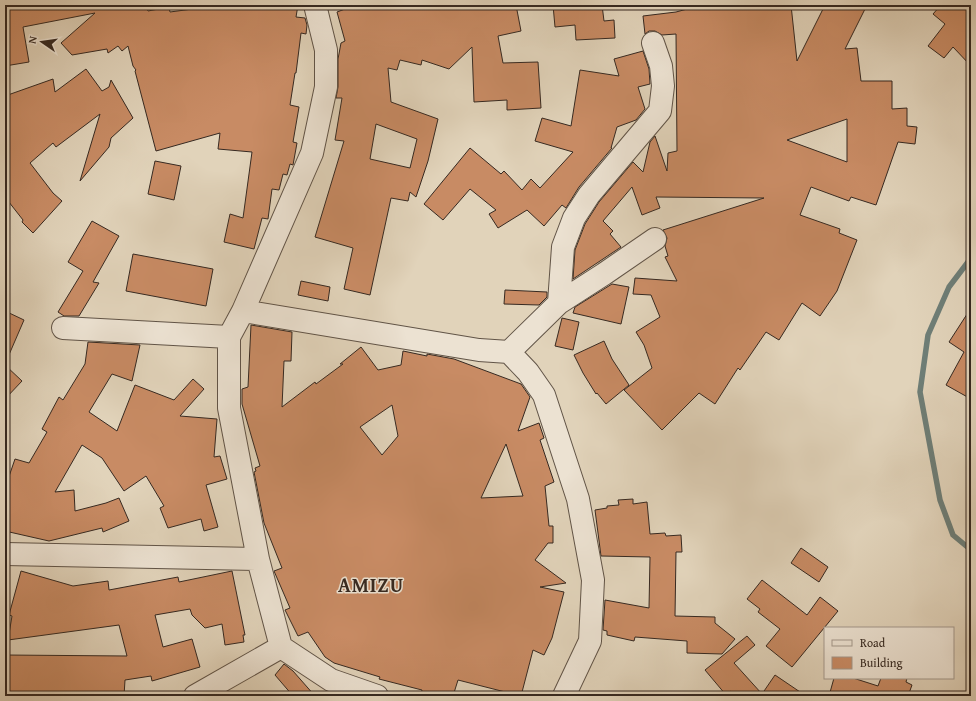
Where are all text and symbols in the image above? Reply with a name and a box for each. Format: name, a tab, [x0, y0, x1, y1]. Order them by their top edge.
north arrow	[22, 22, 62, 62]
text: N	[24, 34, 41, 45]
district label: AMIZU	[338, 570, 404, 599]
legend	[824, 627, 954, 679]
text: Road	[860, 634, 886, 651]
text: Building	[860, 654, 903, 671]

